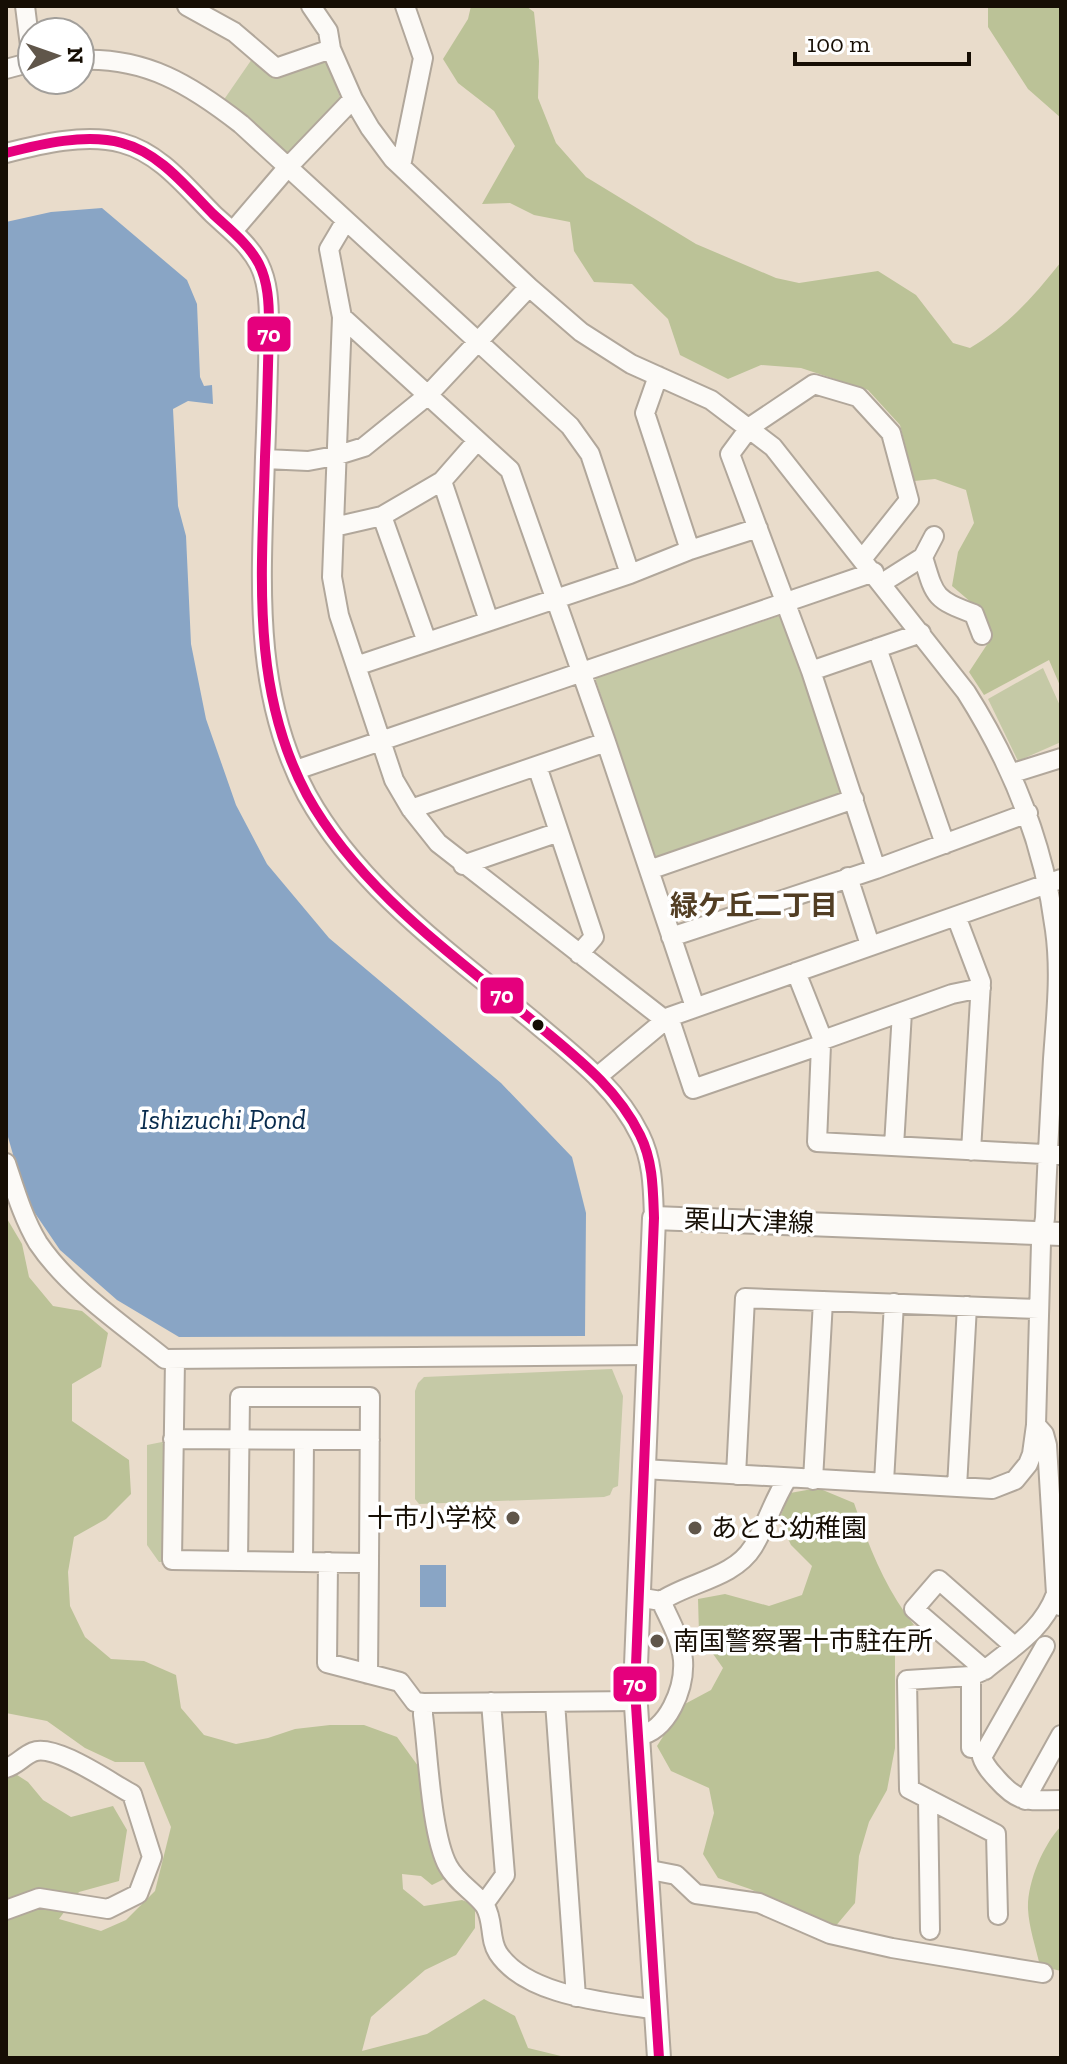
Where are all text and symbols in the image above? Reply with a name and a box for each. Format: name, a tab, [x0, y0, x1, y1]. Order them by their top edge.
north arrow	[16, 16, 96, 96]
scale bar	[795, 16, 969, 66]
text: 100 m	[807, 29, 870, 58]
text: N	[62, 46, 89, 64]
line badge: 70	[246, 315, 292, 353]
text: 70	[257, 321, 281, 348]
district label: 緑ケ丘二丁目	[670, 889, 838, 922]
line badge: 70	[479, 976, 525, 1015]
text: 70	[490, 982, 514, 1009]
unlabelled marker	[530, 1017, 546, 1033]
water label: Ishizuchi Pond	[140, 1103, 306, 1136]
street label: 栗山大津線	[683, 1203, 815, 1239]
place label: 十市小学校	[367, 1502, 497, 1534]
marker: 十市小学校	[504, 1509, 522, 1527]
place label: あとむ幼稚園	[711, 1512, 867, 1544]
marker: あとむ幼稚園	[686, 1519, 704, 1537]
place label: 南国警察署十市駐在所	[673, 1625, 933, 1657]
marker: 南国警察署十市駐在所	[648, 1632, 666, 1650]
line badge: 70	[612, 1665, 658, 1703]
text: 70	[623, 1671, 647, 1698]

